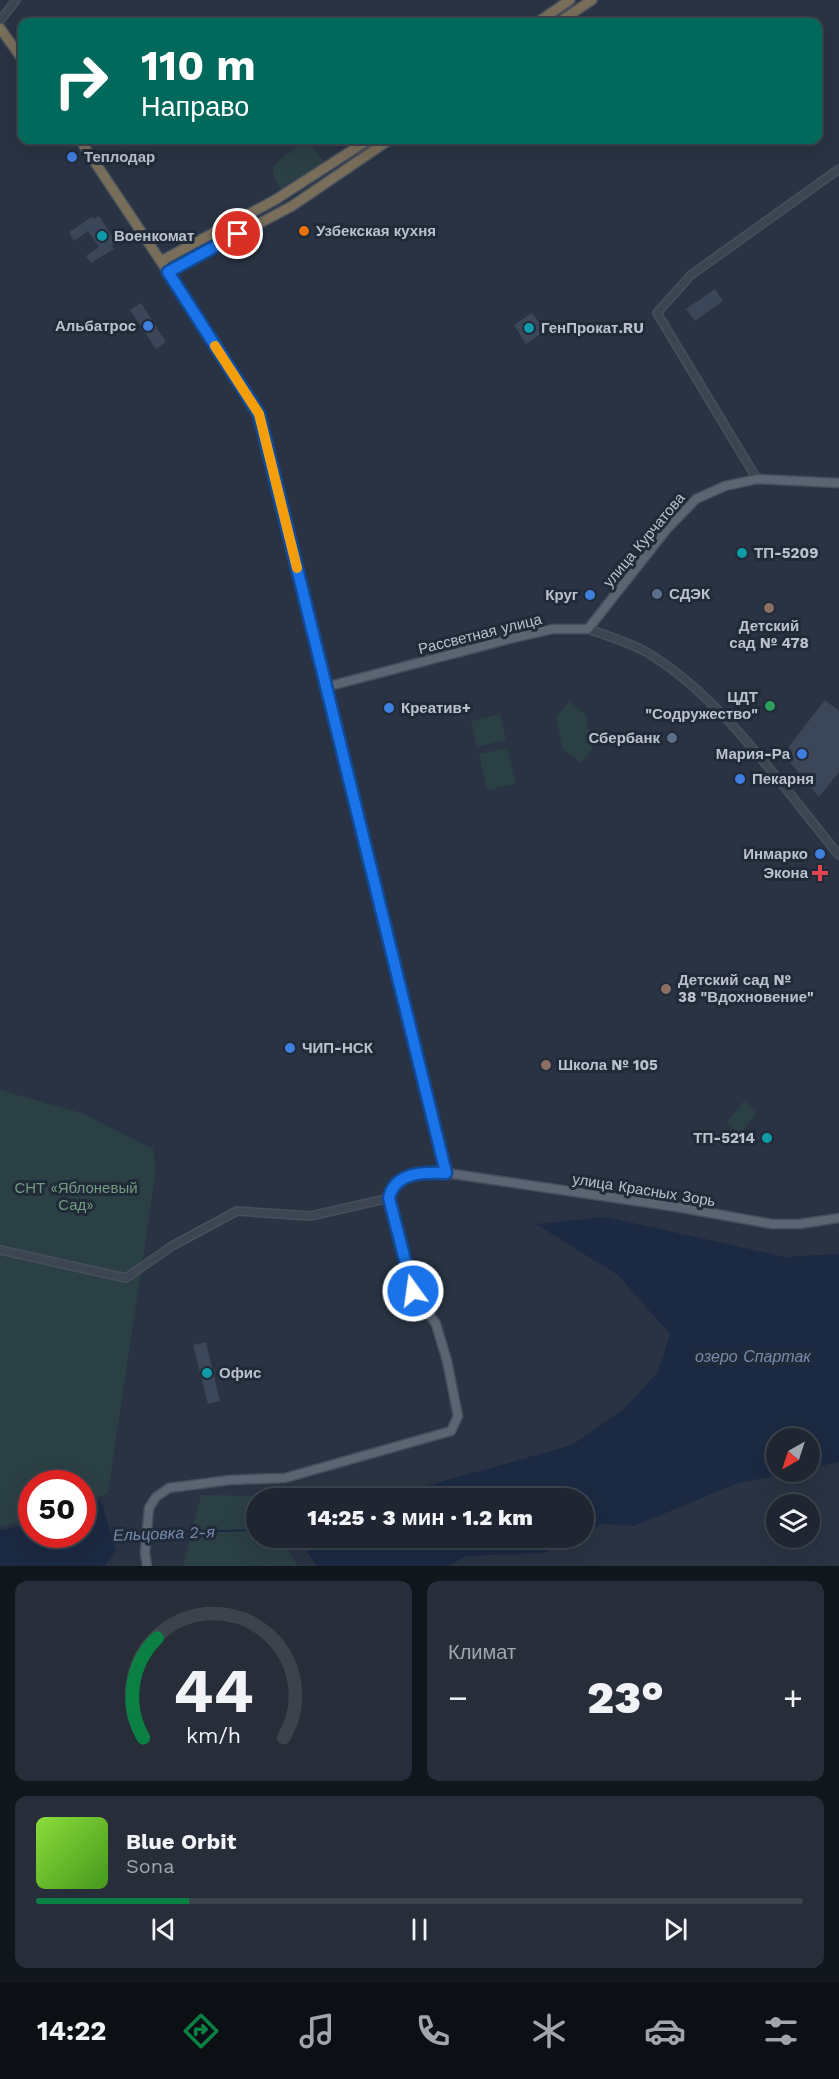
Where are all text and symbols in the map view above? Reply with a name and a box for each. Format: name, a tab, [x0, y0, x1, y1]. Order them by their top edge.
text: 110 m	[141, 41, 256, 90]
icon: right	[42, 42, 120, 120]
text: Направо	[141, 91, 249, 123]
place label: Теплодар	[84, 148, 155, 166]
marker: Теплодар	[65, 150, 79, 164]
pin	[212, 208, 263, 259]
icon: arrive	[221, 217, 254, 250]
place label: Узбекская кухня	[316, 222, 436, 240]
marker: Узбекская кухня	[297, 224, 311, 238]
place label: Военкомат	[114, 227, 194, 245]
marker: Военкомат	[95, 229, 109, 243]
place label: Альбатрос	[55, 317, 136, 335]
marker: Альбатрос	[141, 319, 155, 333]
place label: ГенПрокат.RU	[541, 319, 644, 337]
marker: ГенПрокат.RU	[522, 321, 536, 335]
street label: улица Курчатова	[599, 489, 689, 591]
place label: ТП-5209	[754, 544, 818, 562]
marker: ТП-5209	[735, 546, 749, 560]
place label: СДЭК	[669, 585, 711, 603]
place label: Круг	[545, 586, 578, 604]
marker: СДЭК	[650, 587, 664, 601]
marker: Круг	[583, 588, 597, 602]
marker: Детский сад № 478	[762, 601, 776, 615]
street label: Рассветная улица	[416, 610, 544, 658]
place label: Детский сад № 478	[729, 617, 809, 652]
place label: ЦДТ "Содружество"	[645, 688, 758, 723]
place label: Креатив+	[401, 699, 471, 717]
marker: ЦДТ "Содружество"	[763, 699, 777, 713]
marker: Креатив+	[382, 701, 396, 715]
place label: Сбербанк	[588, 729, 660, 747]
marker: Сбербанк	[665, 731, 679, 745]
place label: Мария-Ра	[716, 745, 791, 763]
marker: Мария-Ра	[795, 747, 809, 761]
place label: Пекарня	[752, 770, 814, 788]
marker: Пекарня	[733, 772, 747, 786]
place label: Инмарко	[743, 845, 808, 863]
marker: Инмарко	[813, 847, 827, 861]
place label: Экона	[763, 864, 809, 882]
marker: Экона	[813, 866, 827, 880]
place label: Детский сад № 38 "Вдохновение"	[678, 971, 814, 1006]
marker: Детский сад № 38 "Вдохновение"	[659, 982, 673, 996]
place label: ЧИП-НСК	[302, 1039, 374, 1057]
marker: ЧИП-НСК	[283, 1041, 297, 1055]
place label: Школа № 105	[558, 1056, 658, 1074]
marker: Школа № 105	[539, 1058, 553, 1072]
place label: ТП-5214	[693, 1129, 755, 1147]
marker: ТП-5214	[760, 1131, 774, 1145]
street label: улица Красных Зорь	[571, 1170, 717, 1210]
park label: СНТ «Яблоневый Сад»	[14, 1179, 138, 1214]
position arrow	[381, 1259, 445, 1323]
water label: озеро Спартак	[695, 1347, 812, 1366]
place label: Офис	[219, 1364, 261, 1382]
marker: Офис	[200, 1366, 214, 1380]
north arrow	[766, 1428, 820, 1482]
map controls	[766, 1428, 820, 1548]
speed limit sign: 50	[18, 1470, 96, 1548]
button: layers	[766, 1494, 820, 1548]
text: 14:25 · 3 мин · 1.2 km	[307, 1505, 533, 1530]
water label: Ельцовка 2-я	[113, 1522, 216, 1545]
text: Климат	[448, 1640, 516, 1664]
text: 44	[173, 1654, 254, 1727]
text: 23°	[587, 1671, 664, 1724]
text: −	[448, 1678, 468, 1717]
text: +	[783, 1678, 803, 1717]
text: km/h	[186, 1723, 241, 1748]
text: Blue Orbit	[126, 1829, 236, 1854]
text: Sona	[126, 1854, 175, 1878]
icon: previous	[147, 1913, 180, 1946]
icon: pause	[403, 1913, 436, 1946]
icon: next	[659, 1913, 692, 1946]
icon: directions	[180, 2010, 222, 2052]
icon: music	[296, 2010, 338, 2052]
icon: phone	[412, 2010, 454, 2052]
icon: climate	[528, 2010, 570, 2052]
icon: car	[644, 2010, 686, 2052]
icon: filters	[760, 2010, 802, 2052]
text: 14:22	[37, 2015, 106, 2047]

